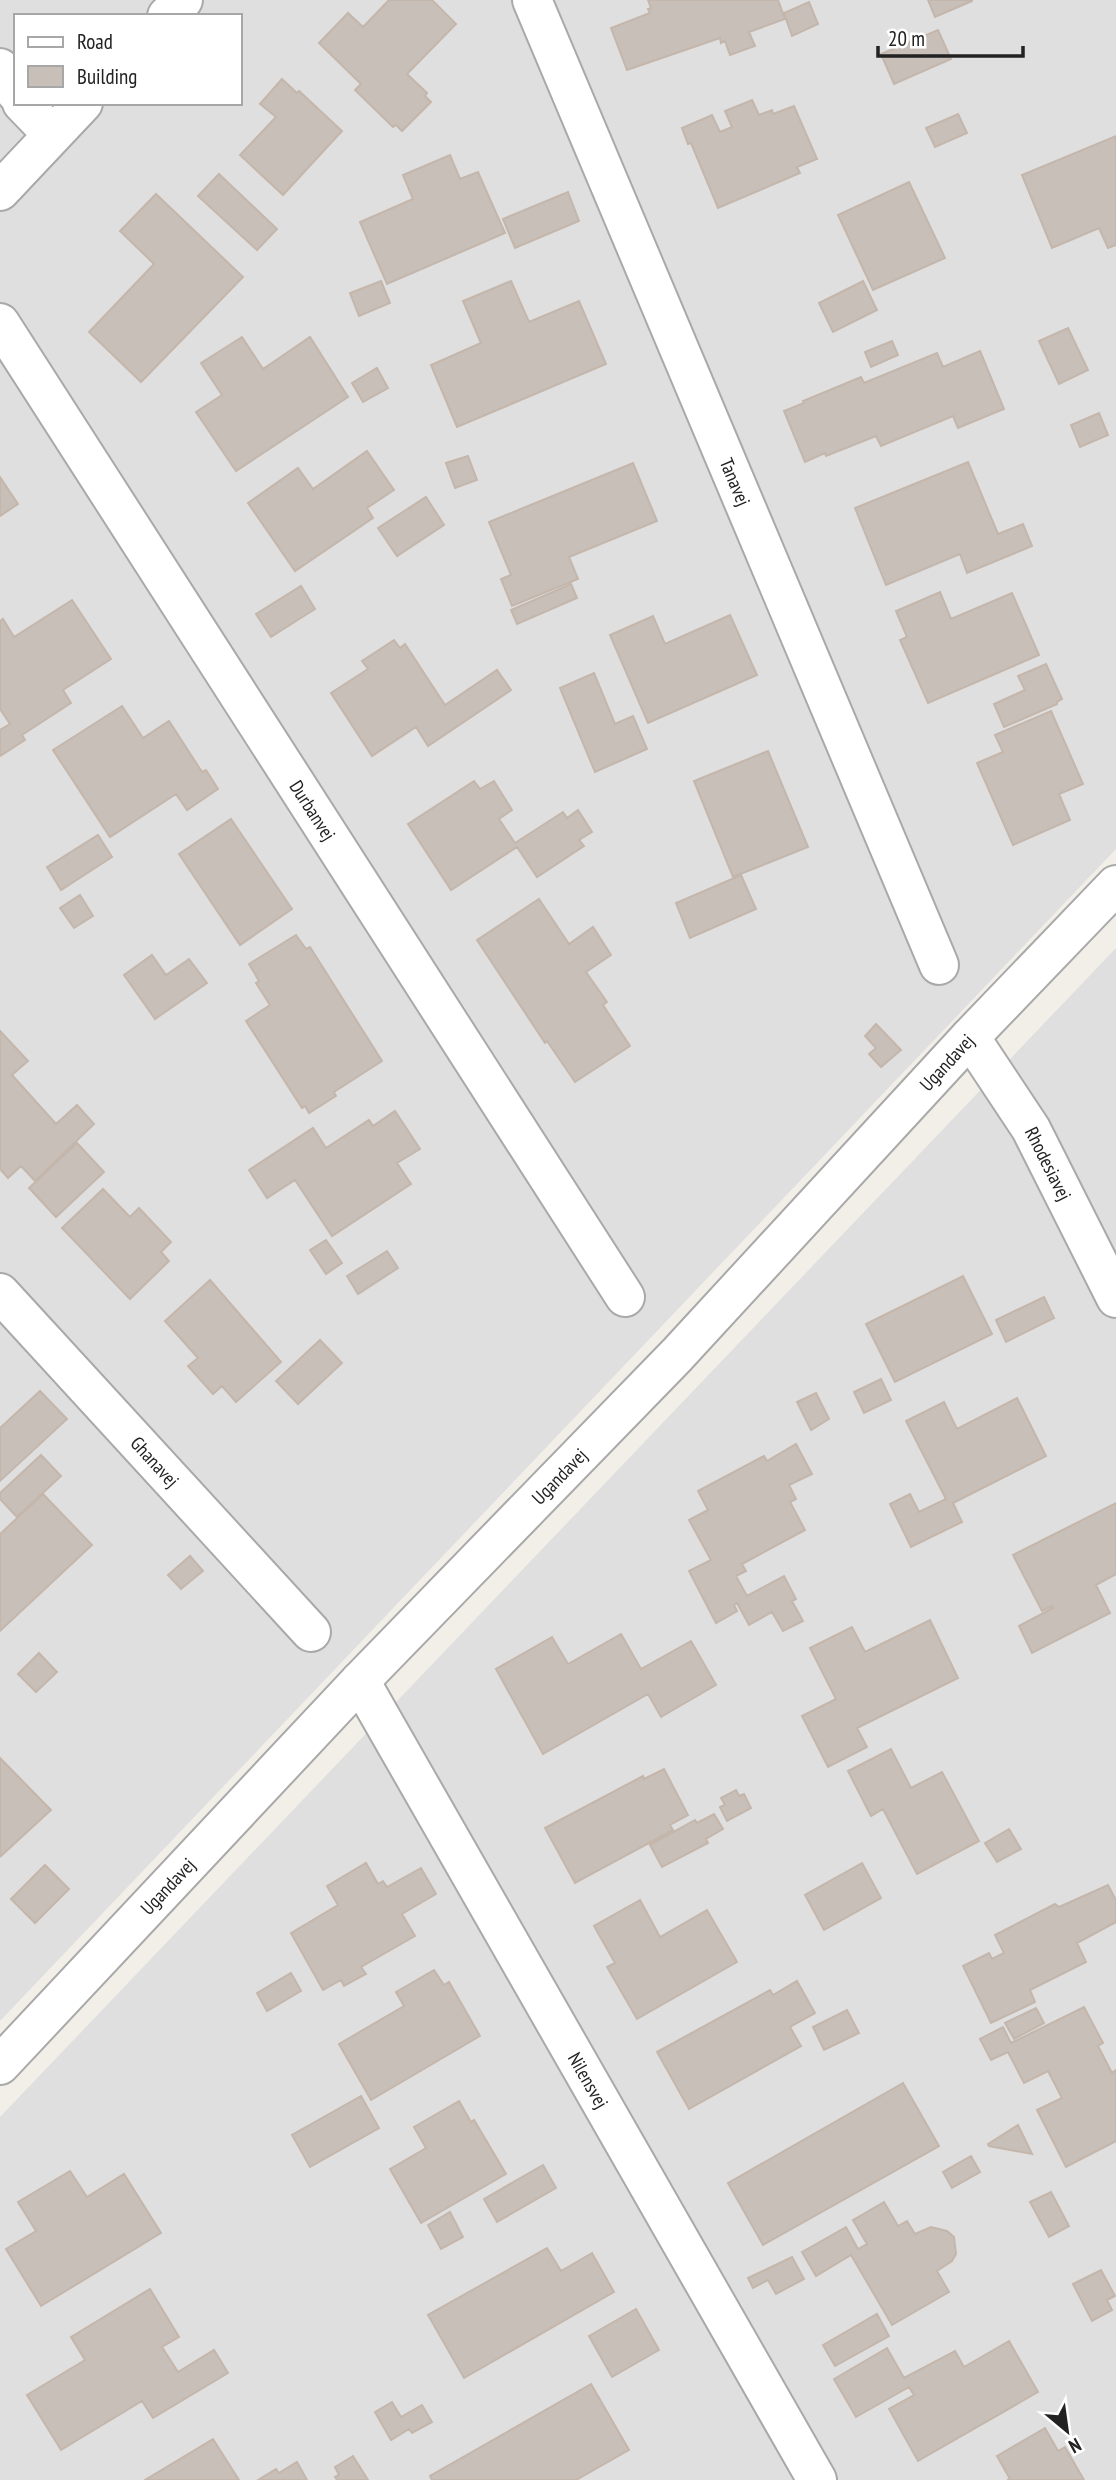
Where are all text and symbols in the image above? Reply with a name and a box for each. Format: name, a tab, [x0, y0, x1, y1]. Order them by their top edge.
legend	[14, 14, 242, 105]
scale bar	[878, 14, 1023, 58]
text: 20 m	[888, 25, 925, 52]
text: Road	[77, 28, 113, 55]
text: Building	[77, 63, 137, 90]
street label: Tanavej	[715, 454, 756, 509]
street label: Durbanvej	[285, 776, 341, 845]
street label: Ugandavej	[914, 1029, 979, 1096]
street label: Rhodesiavej	[1020, 1123, 1077, 1204]
street label: Ghanavej	[125, 1431, 184, 1492]
street label: Ugandavej	[526, 1443, 592, 1509]
street label: Ugandavej	[135, 1853, 200, 1920]
street label: Nilensvej	[563, 2048, 614, 2113]
north arrow	[1032, 2396, 1102, 2466]
text: N	[1065, 2433, 1086, 2459]

